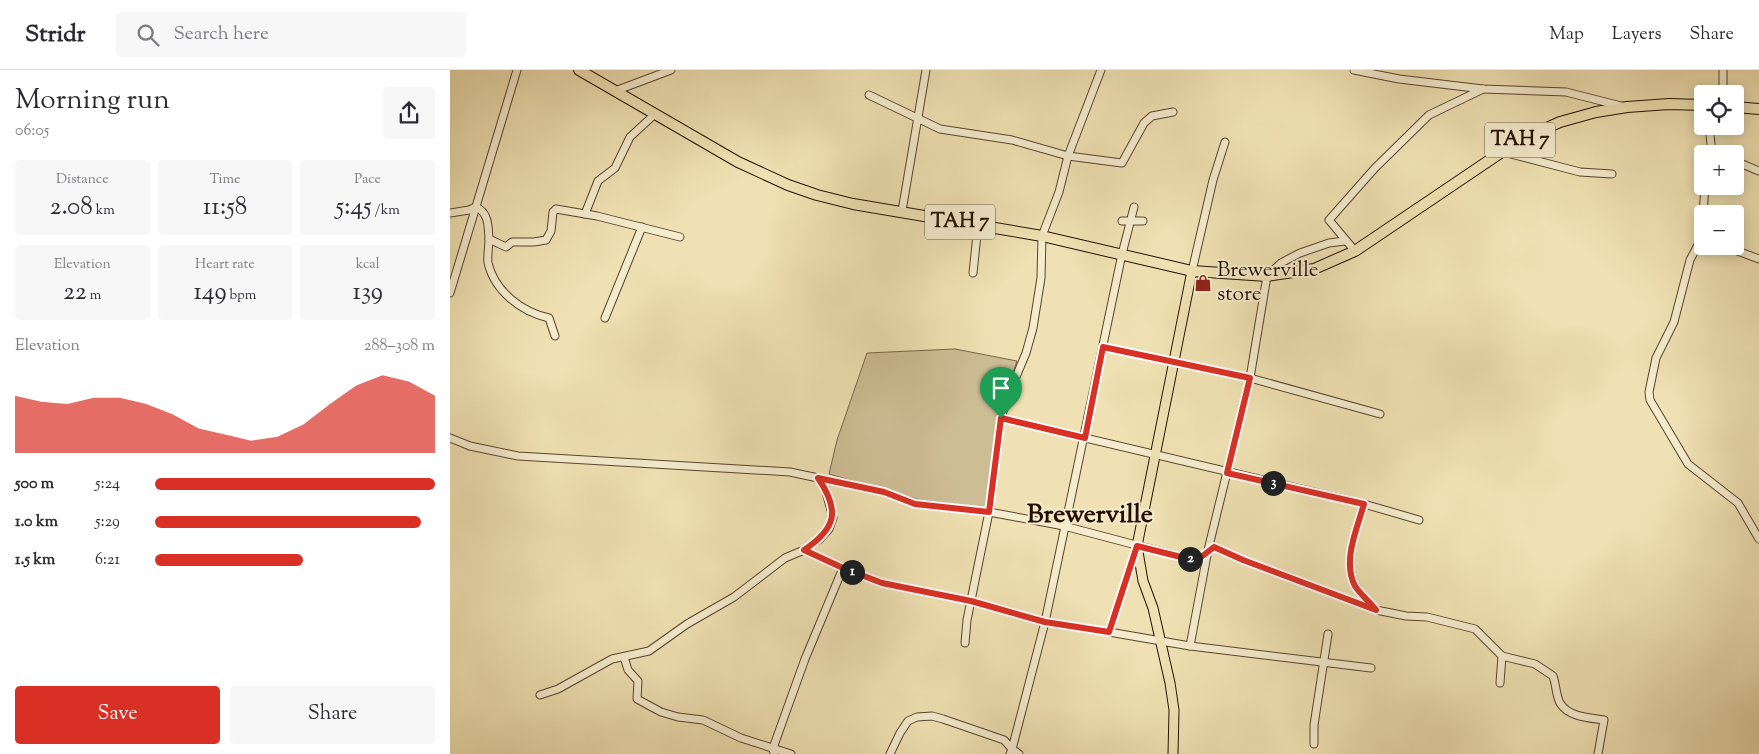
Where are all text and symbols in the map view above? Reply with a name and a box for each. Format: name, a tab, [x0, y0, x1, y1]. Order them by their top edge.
search box	[116, 12, 466, 57]
text: Stridr	[25, 18, 86, 52]
icon: search	[134, 21, 162, 49]
text: Search here	[174, 21, 269, 48]
text: Map	[1549, 22, 1584, 48]
text: Layers	[1612, 22, 1662, 48]
text: Share	[1690, 22, 1734, 48]
text: Morning run	[15, 81, 170, 121]
map controls	[1694, 85, 1744, 255]
button: locate	[1694, 85, 1744, 135]
button: share	[383, 87, 435, 139]
text: 06:05	[15, 120, 49, 143]
road number: TAH 7	[1485, 122, 1555, 158]
button: +	[1694, 145, 1744, 195]
text: Distance	[56, 170, 109, 190]
text: Time	[209, 170, 241, 190]
text: Pace	[354, 170, 381, 190]
text: 2.08	[50, 190, 93, 226]
text: 11:58	[203, 190, 247, 226]
text: 5:45	[335, 190, 372, 226]
text: km	[93, 201, 115, 221]
text: /km	[372, 201, 400, 221]
road number: TAH 7	[925, 204, 995, 240]
button: −	[1694, 205, 1744, 255]
text: Elevation	[54, 255, 111, 275]
text: Heart rate	[195, 255, 255, 275]
text: kcal	[356, 255, 380, 275]
place label: Brewerville store	[1217, 256, 1319, 310]
shop icon: Brewerville store	[1193, 273, 1213, 293]
text: 22	[63, 275, 87, 311]
text: 149	[194, 275, 227, 311]
text: 139	[352, 275, 383, 311]
text: m	[87, 286, 101, 306]
text: bpm	[227, 286, 256, 306]
text: Elevation	[15, 335, 80, 358]
text: 288–308 m	[364, 335, 435, 358]
pin	[980, 367, 1022, 418]
icon: arrive	[987, 374, 1015, 402]
pin: 3	[1260, 470, 1286, 496]
text: 500 m	[15, 473, 54, 496]
text: 5:24	[95, 473, 120, 496]
text: 3	[1271, 473, 1276, 493]
district label: Brewerville	[1027, 497, 1153, 534]
text: 1.0 km	[15, 511, 58, 534]
text: 5:29	[95, 511, 120, 534]
pin: 2	[1178, 546, 1202, 572]
text: 1.5 km	[15, 549, 55, 572]
text: 6:21	[95, 549, 120, 572]
text: 2	[1187, 549, 1194, 569]
pin: 1	[840, 560, 864, 584]
text: 1	[850, 562, 855, 582]
button: Save	[15, 686, 220, 744]
button: Share	[230, 686, 435, 744]

